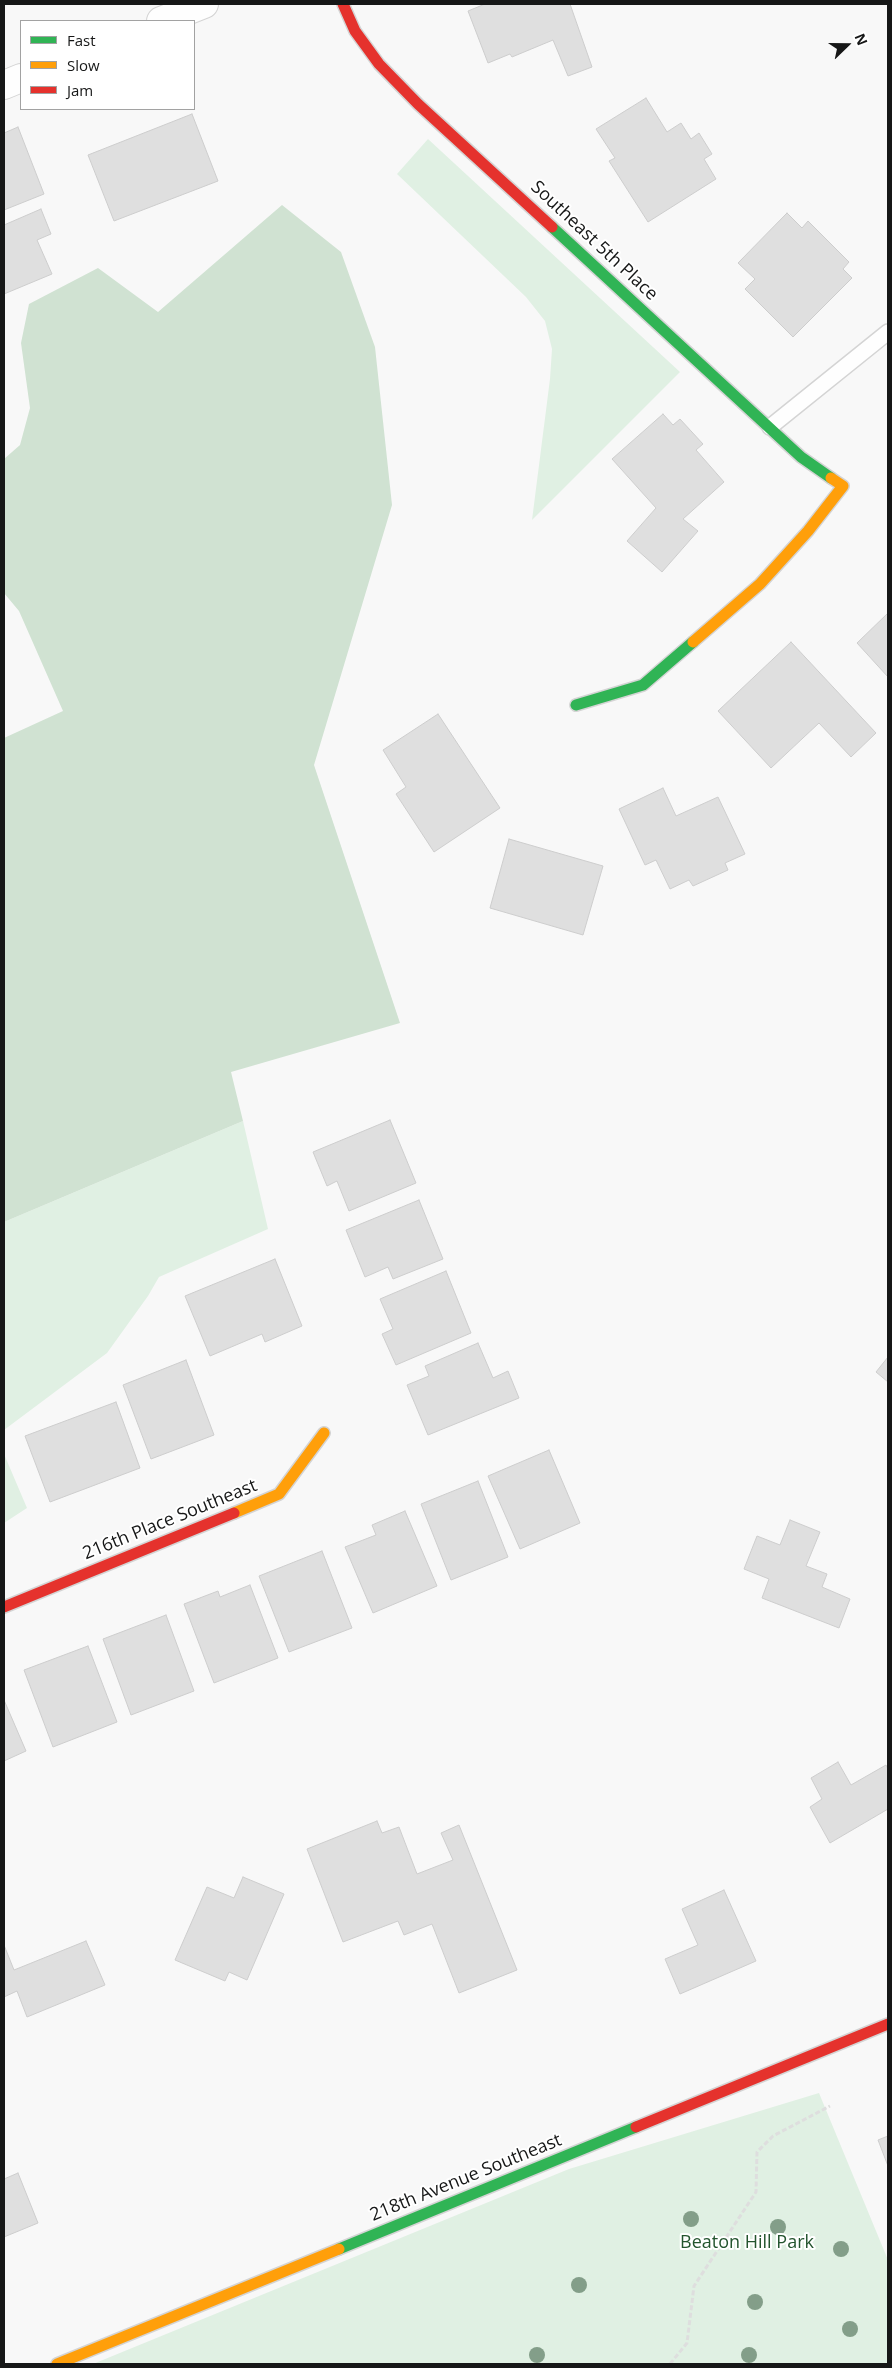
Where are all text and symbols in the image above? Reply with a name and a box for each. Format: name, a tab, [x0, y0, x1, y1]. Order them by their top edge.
legend	[20, 20, 195, 110]
north arrow	[822, 20, 872, 70]
text: Fast	[67, 30, 96, 50]
text: N	[850, 30, 872, 48]
text: Slow	[67, 55, 100, 75]
text: Jam	[67, 80, 93, 100]
street label: Southeast 5th Place	[526, 177, 662, 305]
street label: 216th Place Southeast	[80, 1475, 260, 1565]
street label: 218th Avenue Southeast	[367, 2130, 565, 2226]
park label: Beaton Hill Park	[680, 2232, 814, 2254]

